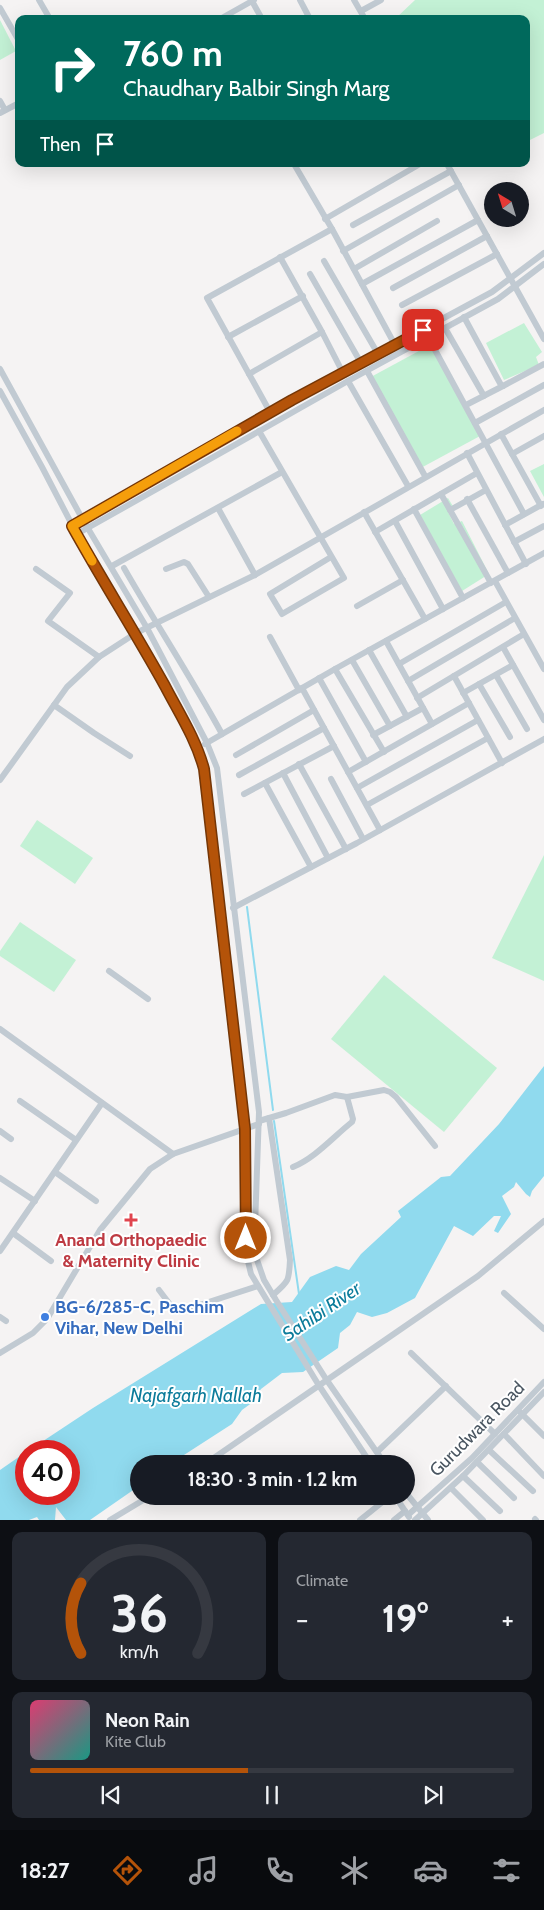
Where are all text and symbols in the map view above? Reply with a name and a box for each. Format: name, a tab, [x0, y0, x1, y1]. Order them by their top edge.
text: 760 m	[123, 32, 223, 75]
icon: right	[40, 35, 105, 100]
text: Chaudhary Balbir Singh Marg	[123, 75, 390, 102]
icon: arrive	[91, 130, 119, 158]
text: Then	[40, 133, 81, 156]
north arrow	[484, 182, 529, 228]
map controls	[484, 182, 529, 227]
pin	[402, 309, 444, 351]
icon: arrive	[409, 316, 437, 344]
position arrow	[219, 1211, 271, 1263]
marker: Anand Orthopaedic & Maternity Clinic	[124, 1213, 138, 1227]
place label: Anand Orthopaedic & Maternity Clinic	[55, 1229, 207, 1272]
water label: Sahibi River	[278, 1276, 366, 1346]
place label: BG-6/285-C, Paschim Vihar, New Delhi	[55, 1296, 224, 1339]
marker: BG-6/285-C, Paschim Vihar, New Delhi	[39, 1311, 51, 1323]
street label: Gurudwara Road	[425, 1377, 529, 1481]
water label: Najafgarh Nallah	[130, 1384, 262, 1407]
speed limit sign: 40	[15, 1440, 80, 1505]
text: 18:30 · 3 min · 1.2 km	[188, 1468, 357, 1491]
text: Climate	[296, 1571, 348, 1590]
text: 36	[110, 1582, 168, 1645]
text: 19°	[382, 1595, 428, 1642]
text: −	[296, 1602, 308, 1636]
text: +	[502, 1602, 514, 1636]
text: km/h	[119, 1641, 159, 1662]
text: Neon Rain	[105, 1709, 190, 1732]
text: Kite Club	[105, 1732, 166, 1751]
icon: previous	[97, 1781, 125, 1809]
icon: pause	[258, 1781, 286, 1809]
icon: next	[419, 1781, 447, 1809]
icon: directions	[110, 1853, 145, 1888]
icon: music	[186, 1853, 221, 1888]
icon: phone	[262, 1853, 297, 1888]
icon: climate	[337, 1853, 372, 1888]
icon: car	[413, 1853, 448, 1888]
icon: filters	[489, 1853, 524, 1888]
text: 18:27	[20, 1857, 70, 1884]

